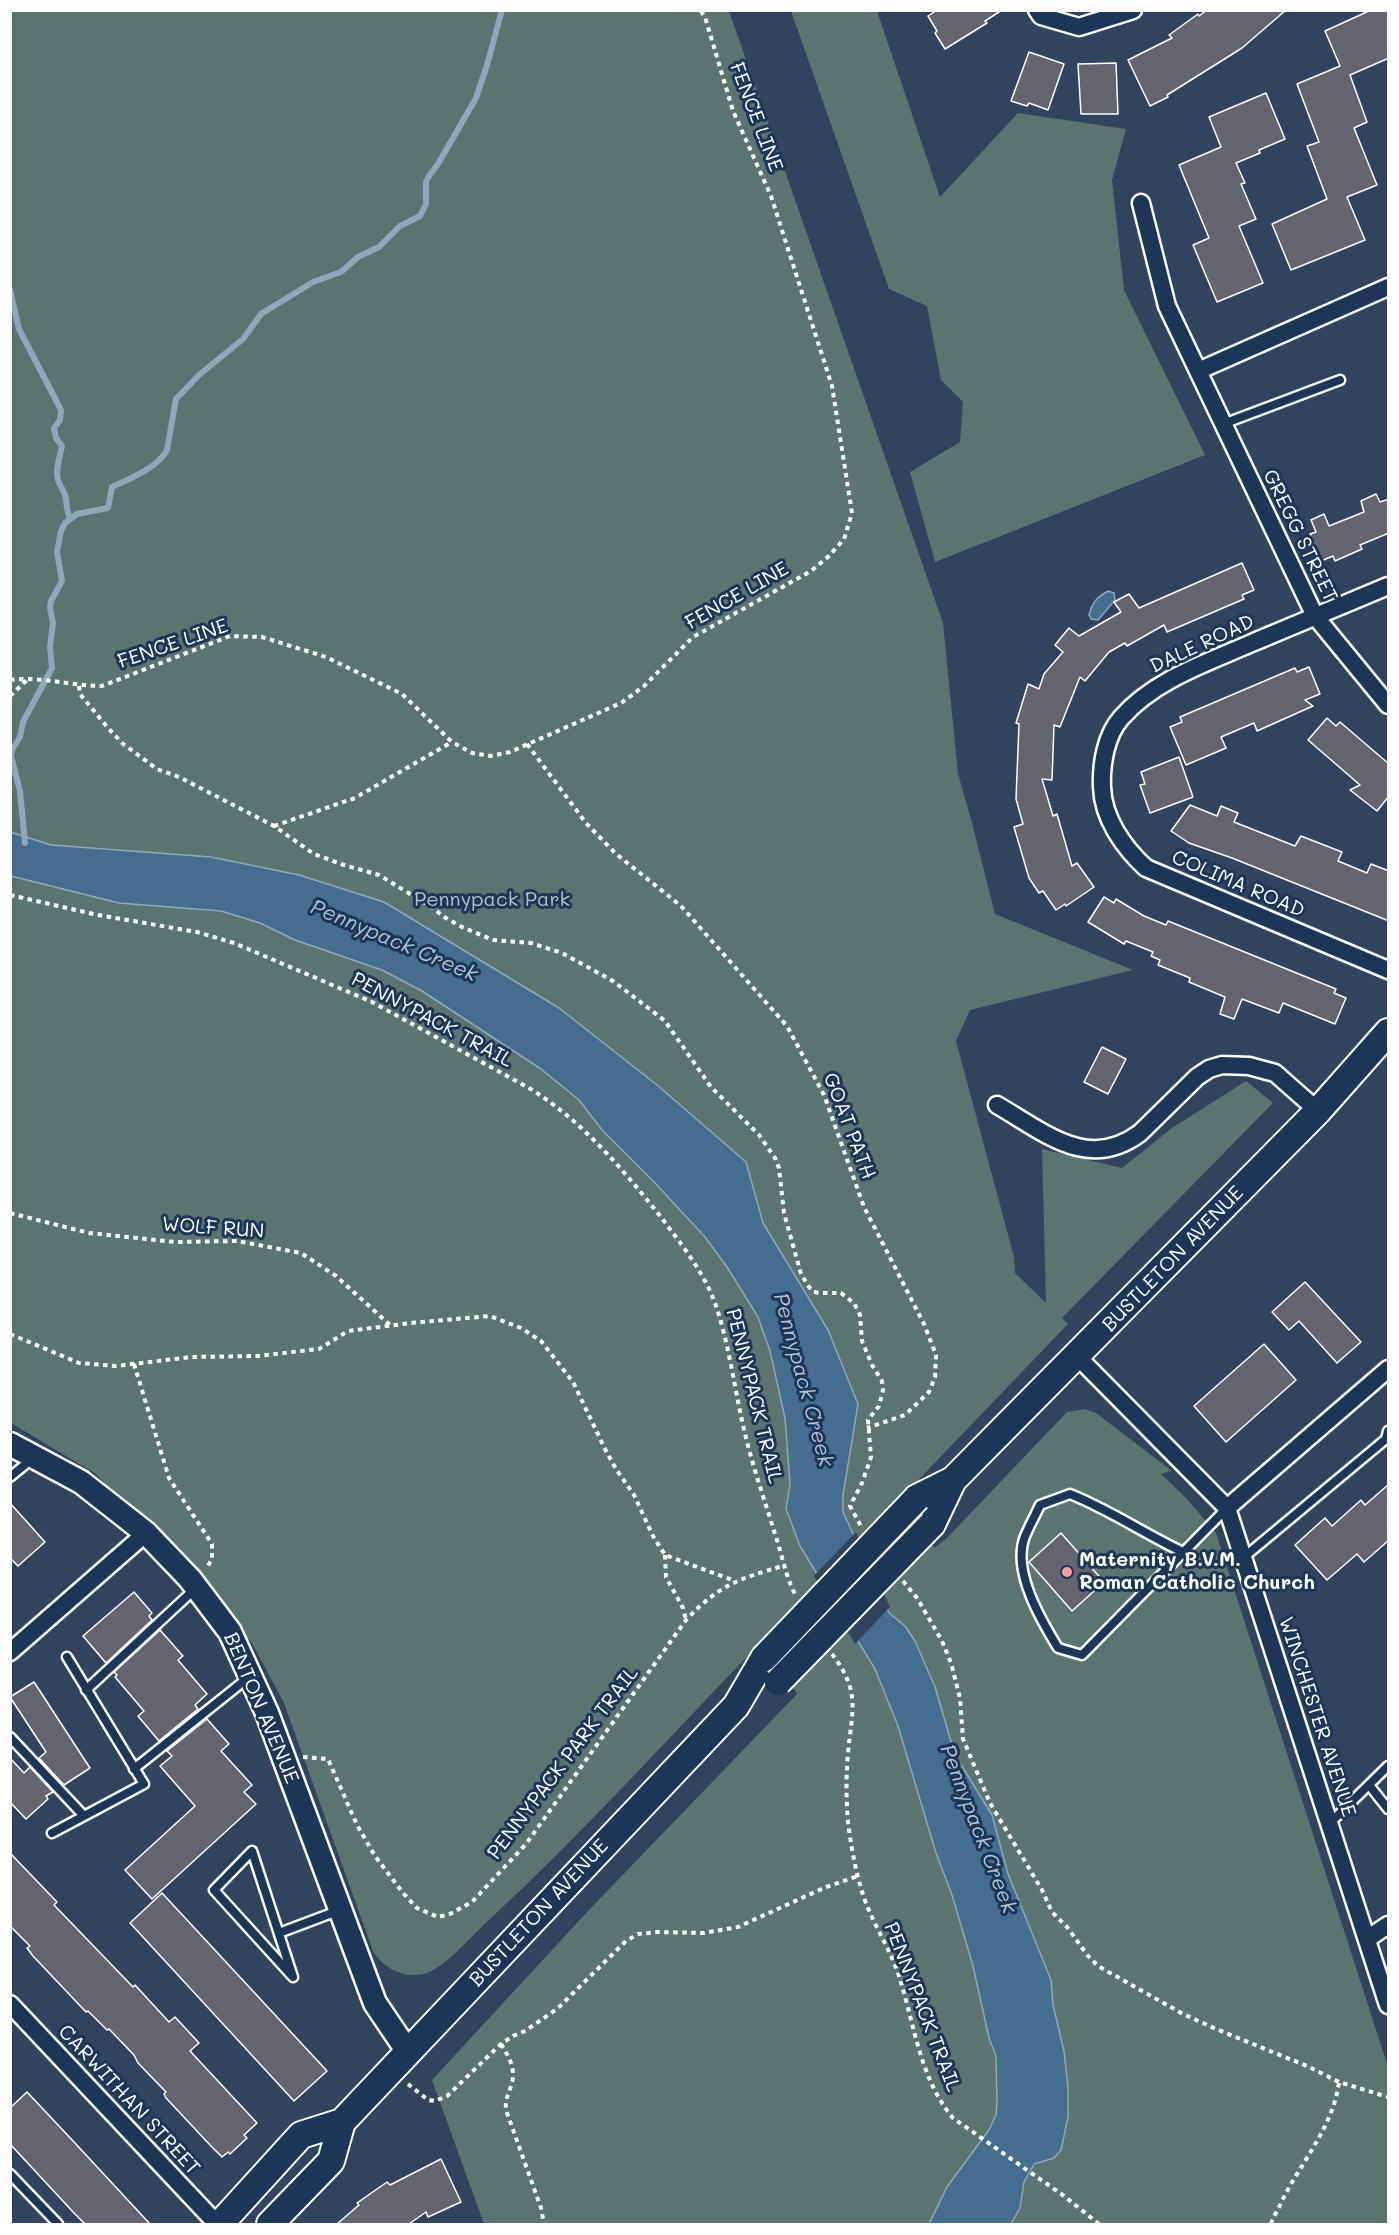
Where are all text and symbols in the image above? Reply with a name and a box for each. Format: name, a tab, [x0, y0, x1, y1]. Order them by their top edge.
street label: FENCE LINE	[724, 59, 788, 175]
street label: GREGG STREET	[1258, 466, 1342, 606]
street label: FENCE LINE	[681, 557, 793, 635]
street label: DALE ROAD	[1146, 609, 1258, 679]
street label: FENCE LINE	[115, 614, 231, 674]
street label: COLIMA ROAD	[1168, 845, 1308, 923]
park label: Pennypack Park	[414, 888, 570, 912]
water label: Pennypack Creek	[307, 894, 481, 988]
street label: PENNYPACK TRAIL	[347, 967, 517, 1073]
street label: GOAT PATH	[818, 1069, 880, 1183]
street label: BUSTLETON AVENUE	[1097, 1181, 1249, 1337]
street label: WOLF RUN	[161, 1212, 265, 1244]
water label: Pennypack Creek	[768, 1290, 838, 1470]
street label: PENNYPACK TRAIL	[721, 1306, 787, 1486]
place label: Maternity B.V.M. Roman Catholic Church	[1079, 1548, 1315, 1595]
marker: Maternity B.V.M. Roman Catholic Church	[1060, 1565, 1074, 1579]
street label: WINCHESTER AVENUE	[1273, 1614, 1361, 1820]
street label: BENTON AVENUE	[218, 1629, 304, 1787]
street label: PENNYPACK PARK TRAIL	[483, 1662, 643, 1864]
water label: Pennypack Creek	[934, 1741, 1022, 1917]
street label: BUSTLETON AVENUE	[464, 1834, 614, 1992]
street label: PENNYPACK TRAIL	[879, 1919, 965, 2095]
street label: CARWITHAN STREET	[53, 2020, 205, 2180]

